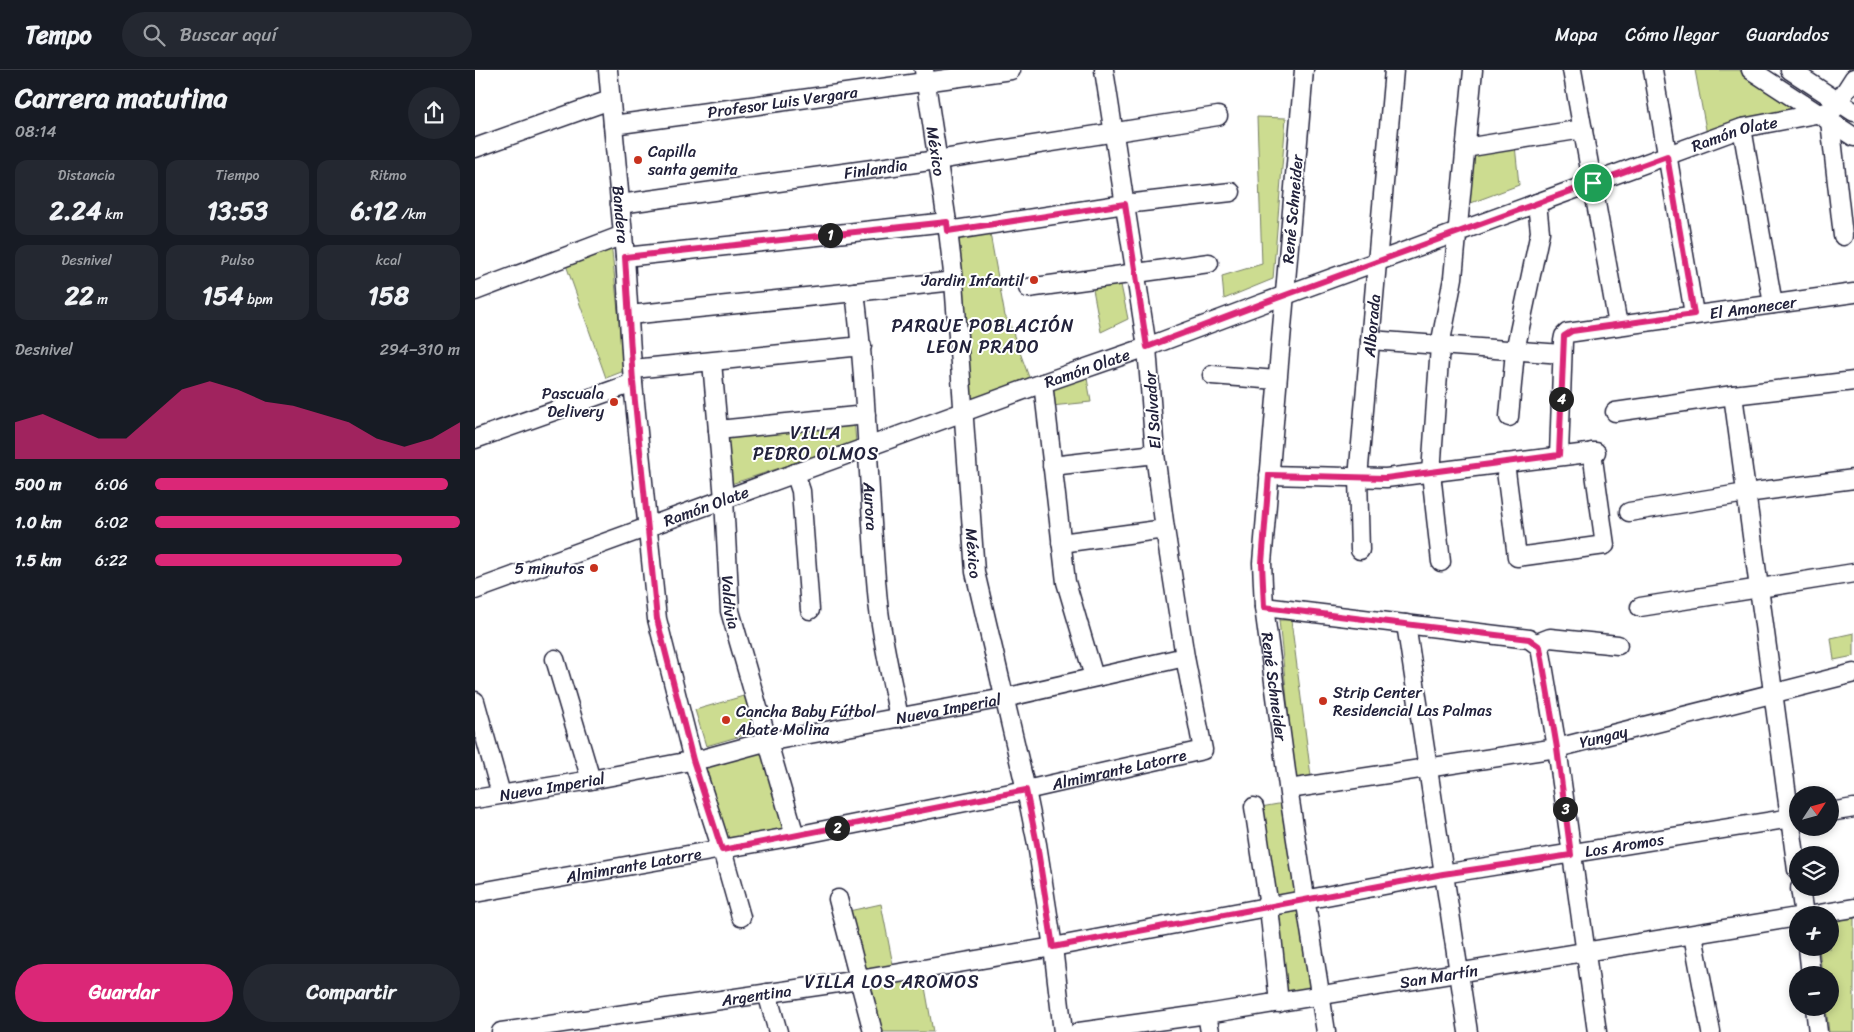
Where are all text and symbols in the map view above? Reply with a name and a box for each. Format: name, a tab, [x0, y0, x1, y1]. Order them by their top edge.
search box	[122, 12, 472, 57]
text: Tempo	[25, 14, 92, 56]
text: Buscar aquí	[180, 18, 277, 51]
text: Mapa	[1555, 19, 1597, 51]
text: Cómo llegar	[1625, 19, 1718, 51]
text: Guardados	[1746, 19, 1829, 51]
icon: search	[140, 21, 168, 49]
text: Carrera matutina	[15, 73, 228, 122]
street label: Profesor Luis Vergara	[706, 77, 860, 127]
button: share	[408, 87, 460, 139]
street label: Ramón Olate	[1687, 108, 1780, 160]
text: 08:14	[15, 117, 56, 146]
street label: México	[918, 124, 954, 178]
place label: Capilla santa gemita	[647, 137, 739, 184]
street label: Finlandia	[842, 150, 909, 188]
street label: René Schneider	[1273, 152, 1312, 265]
marker: Capilla santa gemita	[632, 154, 644, 166]
pin	[1572, 162, 1614, 204]
text: Distancia	[58, 163, 115, 188]
text: Tiempo	[216, 163, 259, 188]
text: Ritmo	[370, 163, 407, 188]
icon: arrive	[1579, 169, 1607, 197]
street label: Bandera	[604, 184, 638, 245]
text: 2.24	[50, 188, 102, 233]
text: 13:53	[207, 188, 268, 233]
text: 6:12	[351, 188, 398, 233]
text: km	[102, 202, 123, 227]
text: /km	[398, 202, 426, 227]
pin: 1	[817, 222, 843, 248]
text: 1	[827, 223, 834, 248]
text: Desnivel	[61, 248, 112, 273]
text: Pulso	[221, 248, 254, 273]
text: kcal	[376, 248, 401, 273]
place label: Jardin Infantil	[921, 266, 1024, 295]
text: 22	[65, 273, 94, 318]
text: 154	[202, 273, 244, 318]
text: 158	[368, 273, 409, 318]
marker: Jardin Infantil	[1028, 274, 1040, 286]
text: m	[94, 287, 108, 312]
text: bpm	[244, 287, 273, 312]
street label: El Amanecer	[1707, 287, 1800, 328]
street label: Alborada	[1355, 293, 1389, 359]
district label: PARQUE POBLACIÓN LEON PRADO	[892, 310, 1074, 363]
text: Desnivel	[15, 335, 73, 364]
text: 294–310 m	[380, 335, 460, 364]
street label: Ramón Olate	[1040, 340, 1134, 397]
street label: El Salvador	[1135, 368, 1170, 450]
place label: Pascuala Delivery	[542, 379, 605, 426]
pin: 4	[1549, 386, 1573, 412]
text: 4	[1557, 387, 1566, 412]
marker: Pascuala Delivery	[608, 396, 620, 408]
district label: VILLA PEDRO OLMOS	[753, 417, 879, 470]
text: 500 m	[15, 470, 61, 499]
text: 6:06	[95, 470, 128, 499]
street label: Ramón Olate	[659, 477, 753, 535]
street label: Aurora	[855, 480, 886, 531]
text: 1.0 km	[15, 508, 62, 537]
text: 6:02	[95, 508, 128, 537]
street label: México	[957, 527, 990, 581]
text: 1.5 km	[15, 546, 61, 575]
text: 6:22	[95, 546, 127, 575]
place label: 5 minutos	[514, 554, 585, 583]
marker: 5 minutos	[588, 562, 600, 574]
street label: Valdivia	[713, 575, 749, 633]
street label: René Schneider	[1253, 630, 1296, 744]
place label: Strip Center Residencial Las Palmas	[1333, 678, 1492, 725]
street label: Nueva Imperial	[893, 685, 1004, 733]
marker: Strip Center Residencial Las Palmas	[1317, 695, 1329, 707]
place label: Cancha Baby Fútbol Abate Molina	[735, 697, 876, 744]
marker: Cancha Baby Fútbol Abate Molina	[720, 714, 732, 726]
street label: Yungay	[1576, 717, 1631, 757]
street label: Almimrante Latorre	[1048, 740, 1190, 799]
street label: Nueva Imperial	[497, 764, 608, 810]
north arrow	[1789, 786, 1839, 836]
map controls	[1789, 786, 1839, 1016]
pin: 3	[1553, 796, 1577, 822]
text: 3	[1562, 797, 1569, 822]
pin: 2	[825, 816, 849, 840]
text: 2	[833, 816, 842, 841]
street label: Los Aromos	[1583, 825, 1667, 866]
street label: Almimrante Latorre	[563, 839, 704, 892]
button: layers	[1789, 846, 1839, 896]
button: +	[1789, 906, 1839, 956]
street label: San Martín	[1398, 956, 1480, 997]
button: Guardar	[15, 964, 233, 1022]
button: Compartir	[243, 964, 460, 1022]
district label: VILLA LOS AROMOS	[805, 966, 979, 998]
button: −	[1789, 966, 1839, 1016]
street label: Argentina	[719, 976, 793, 1015]

